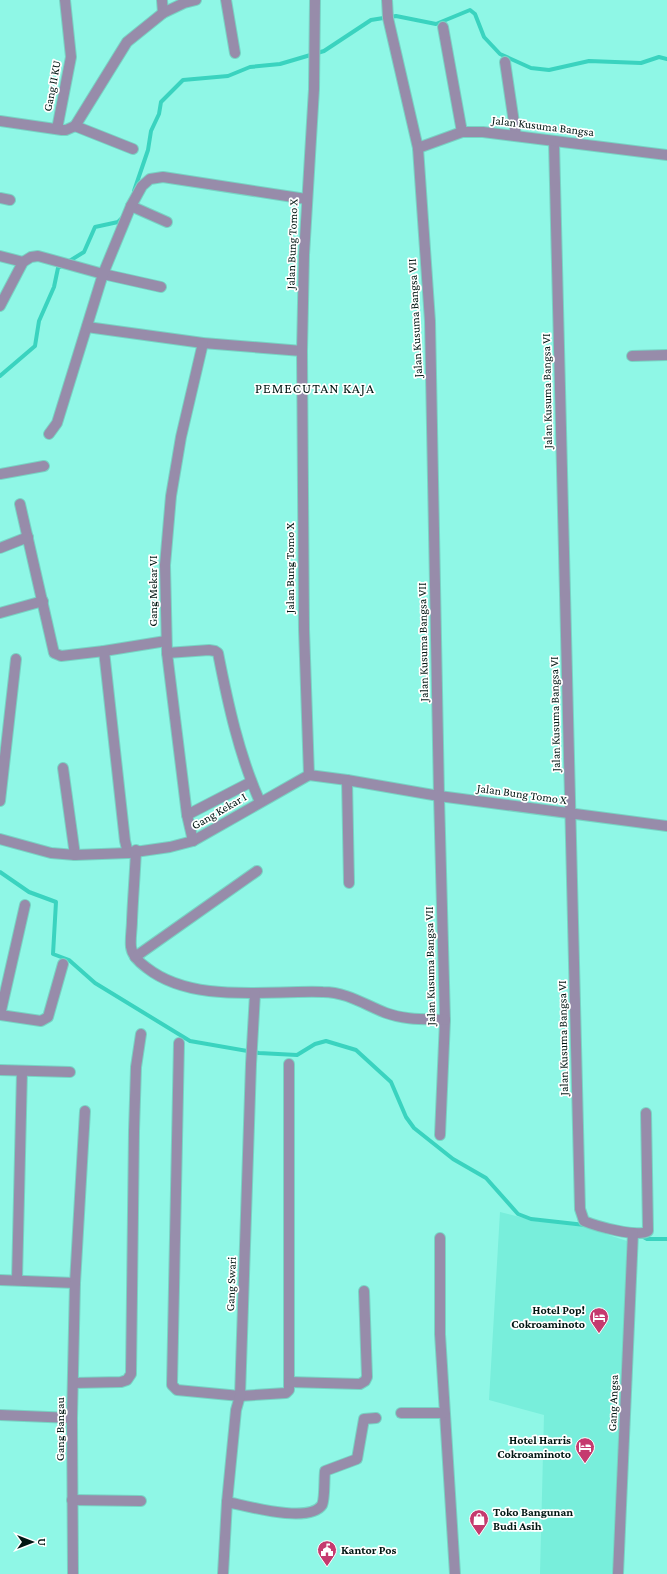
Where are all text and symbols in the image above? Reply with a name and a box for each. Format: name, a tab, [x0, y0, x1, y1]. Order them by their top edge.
street label: Gang II KU	[40, 59, 64, 113]
street label: Jalan Kusuma Bangsa	[490, 113, 595, 139]
street label: Jalan Bung Tomo X	[283, 198, 301, 291]
street label: Jalan Kusuma Bangsa VII	[405, 258, 425, 379]
street label: Jalan Kusuma Bangsa VI	[539, 333, 555, 450]
district label: PEMECUTAN KAJA	[255, 380, 375, 396]
street label: Jalan Bung Tomo X	[283, 523, 297, 614]
street label: Gang Mekar VI	[146, 555, 160, 627]
street label: Jalan Kusuma Bangsa VII	[415, 582, 431, 703]
street label: Jalan Kusuma Bangsa VI	[547, 656, 563, 773]
street label: Jalan Bung Tomo X	[475, 781, 568, 807]
street label: Gang Kekar I	[189, 789, 249, 832]
street label: Jalan Kusuma Bangsa VII	[422, 906, 438, 1027]
street label: Jalan Kusuma Bangsa VI	[555, 980, 571, 1097]
street label: Gang Swari	[223, 1256, 239, 1312]
place label: Hotel Pop! Cokroaminoto	[511, 1303, 585, 1331]
hotel icon: Hotel Pop! Cokroaminoto	[588, 1306, 610, 1334]
street label: Gang Angsa	[605, 1374, 621, 1432]
street label: Gang Bangau	[53, 1396, 67, 1461]
place label: Hotel Harris Cokroaminoto	[497, 1433, 571, 1461]
hotel icon: Hotel Harris Cokroaminoto	[574, 1436, 596, 1464]
place label: Toko Bangunan Budi Asih	[493, 1505, 573, 1533]
shop icon: Toko Bangunan Budi Asih	[468, 1508, 490, 1536]
north arrow	[12, 1522, 52, 1562]
text: U	[36, 1538, 48, 1546]
public building icon: Kantor Pos	[316, 1539, 338, 1567]
place label: Kantor Pos	[341, 1543, 396, 1557]

